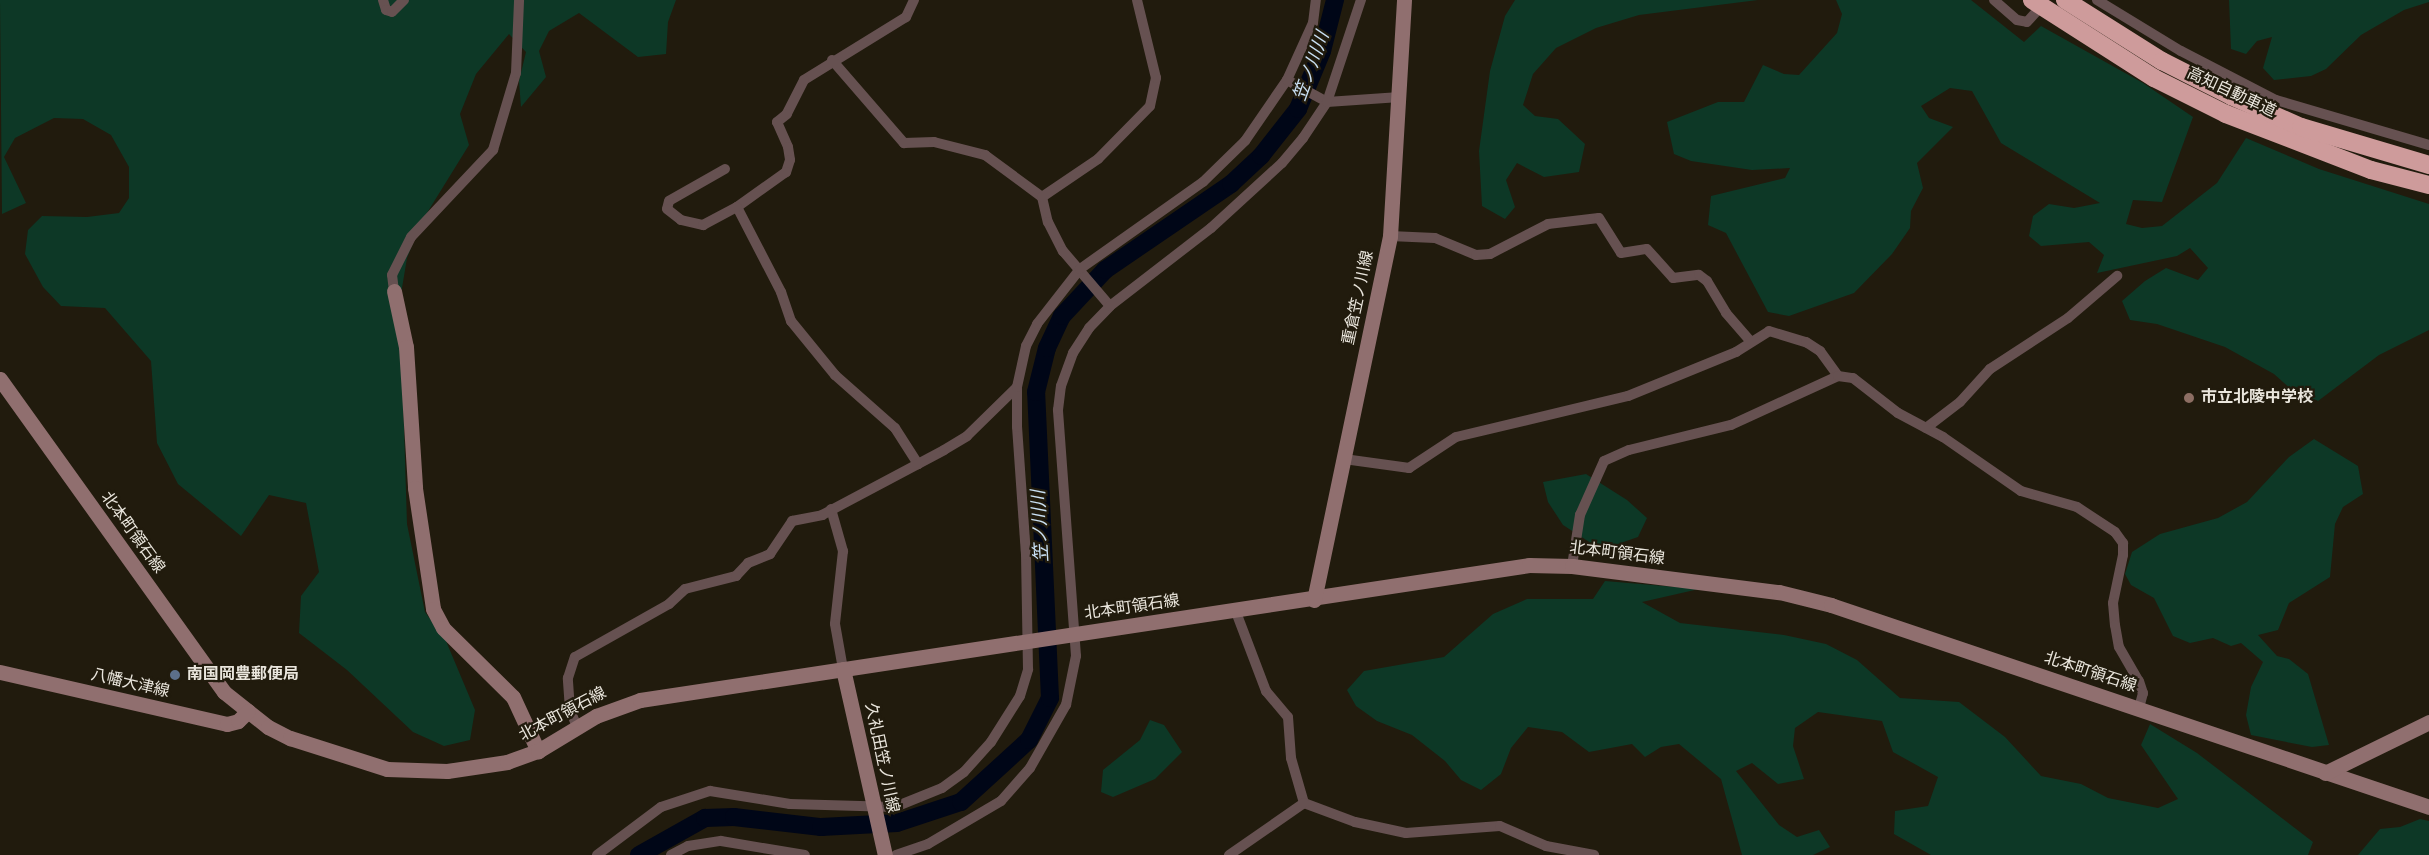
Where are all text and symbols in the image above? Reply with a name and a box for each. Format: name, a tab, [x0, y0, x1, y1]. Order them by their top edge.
water label: 笠ノ川川	[1291, 29, 1335, 105]
street label: 高知自動車道	[2183, 64, 2279, 122]
street label: 重倉笠ノ川線	[1340, 249, 1378, 347]
place label: 市立北陵中学校	[2201, 388, 2313, 408]
marker: 市立北陵中学校	[2182, 391, 2196, 405]
street label: 北本町領石線	[96, 489, 168, 577]
water label: 笠ノ川川	[1029, 489, 1055, 563]
street label: 北本町領石線	[1568, 539, 1666, 569]
street label: 北本町領石線	[1083, 592, 1181, 624]
street label: 北本町領石線	[2041, 649, 2139, 697]
place label: 南国岡豊郵便局	[187, 665, 299, 685]
street label: 八幡大津線	[89, 666, 171, 702]
marker: 南国岡豊郵便局	[168, 668, 182, 682]
street label: 北本町領石線	[516, 684, 610, 746]
street label: 久礼田笠ノ川線	[860, 701, 902, 815]

